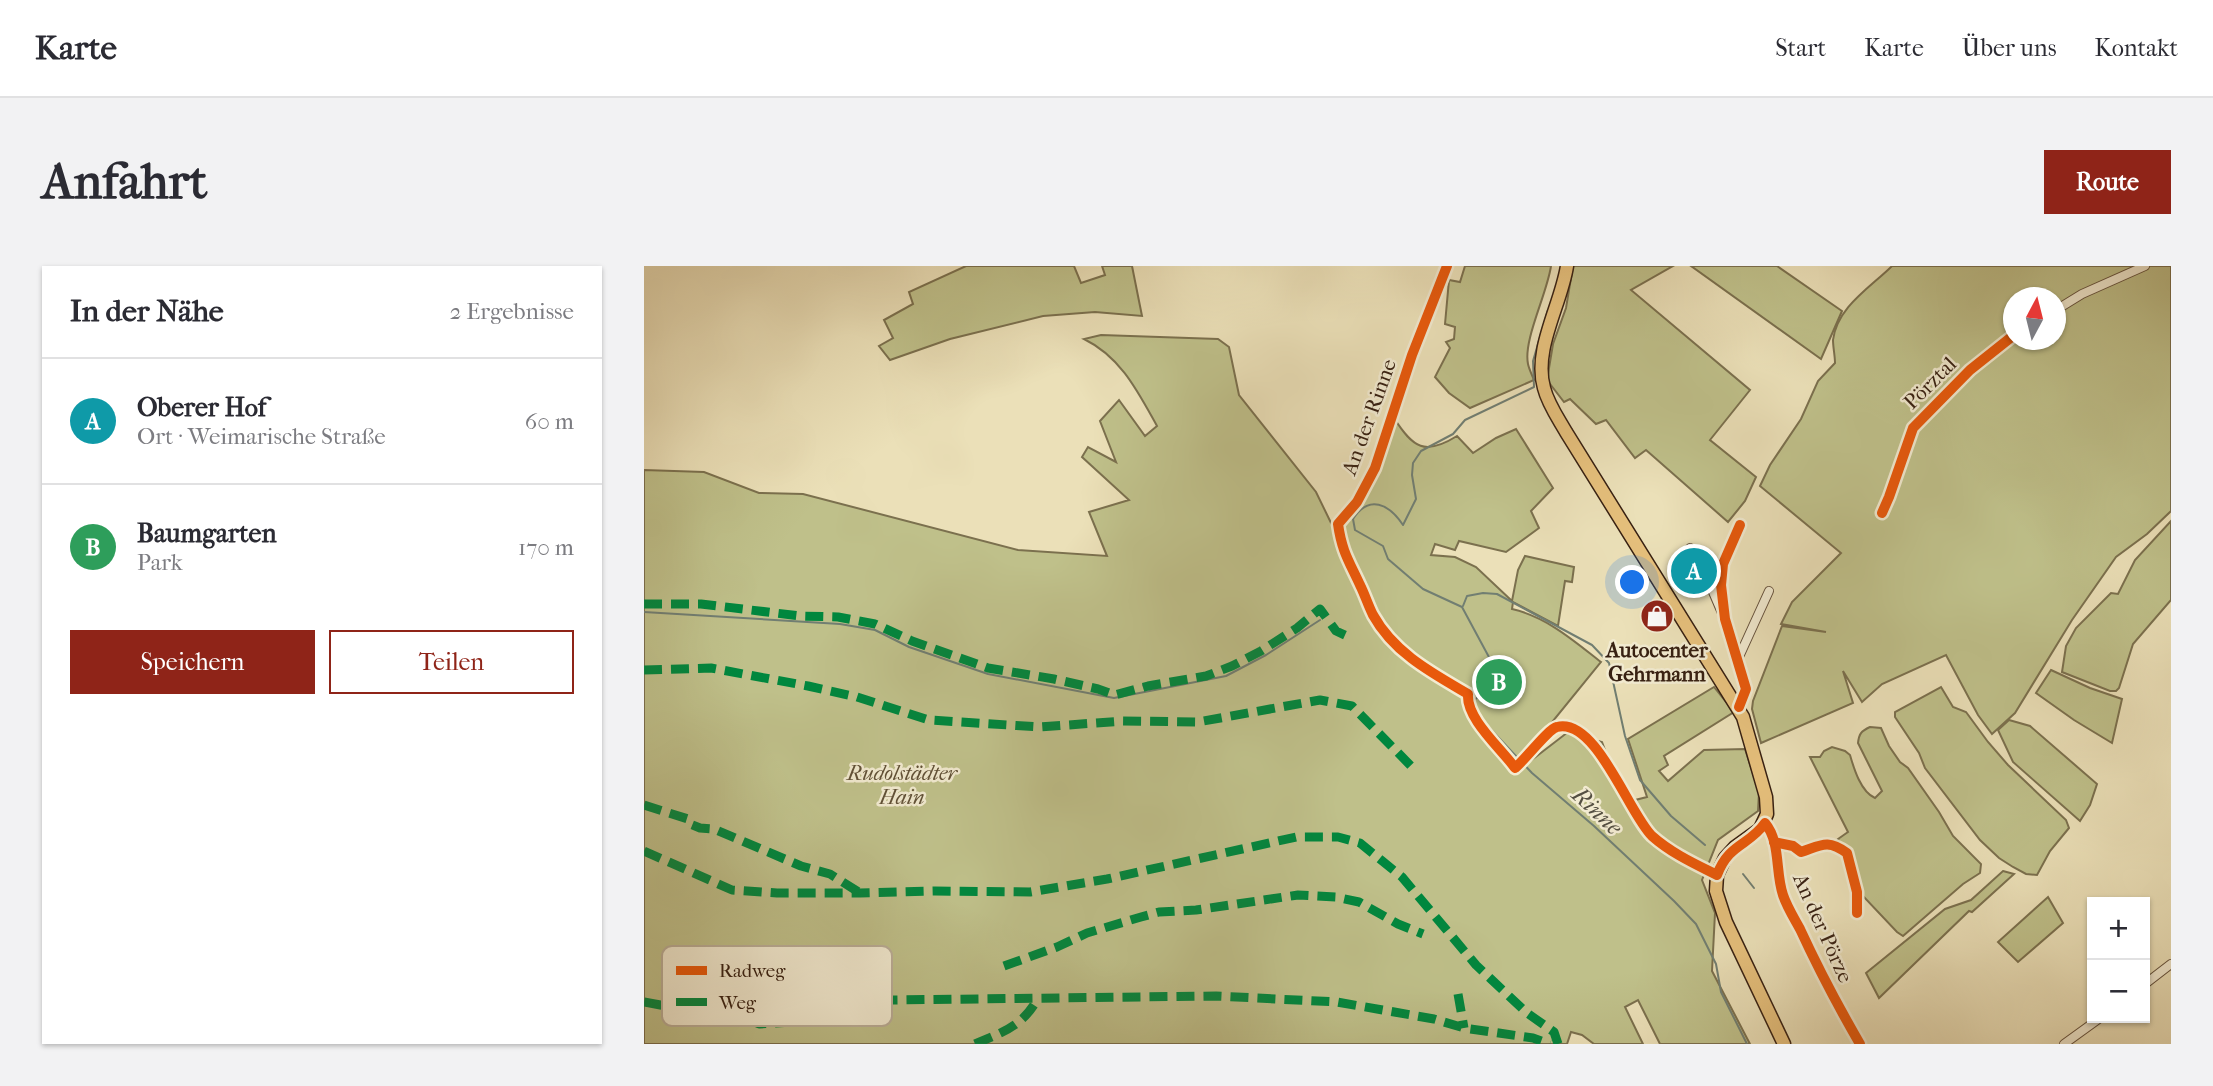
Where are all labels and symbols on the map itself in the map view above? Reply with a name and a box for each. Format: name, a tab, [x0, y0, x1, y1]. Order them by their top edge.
north arrow	[2003, 287, 2066, 350]
street label: Pörztal	[1899, 352, 1961, 414]
street label: An der Rinne	[1337, 356, 1401, 479]
pin: A	[1671, 545, 1717, 597]
your location	[1615, 565, 1649, 599]
shop icon: Autocenter Gehrmann	[1638, 597, 1676, 635]
place label: Autocenter Gehrmann	[1604, 638, 1709, 686]
pin: B	[1476, 656, 1522, 708]
park label: Rudolstädter Hain	[845, 761, 959, 809]
water label: Rinne	[1565, 780, 1628, 841]
street label: An der Pörze	[1788, 869, 1858, 986]
legend	[662, 946, 892, 1026]
text: Radweg	[719, 960, 786, 982]
text: Weg	[718, 992, 757, 1014]

